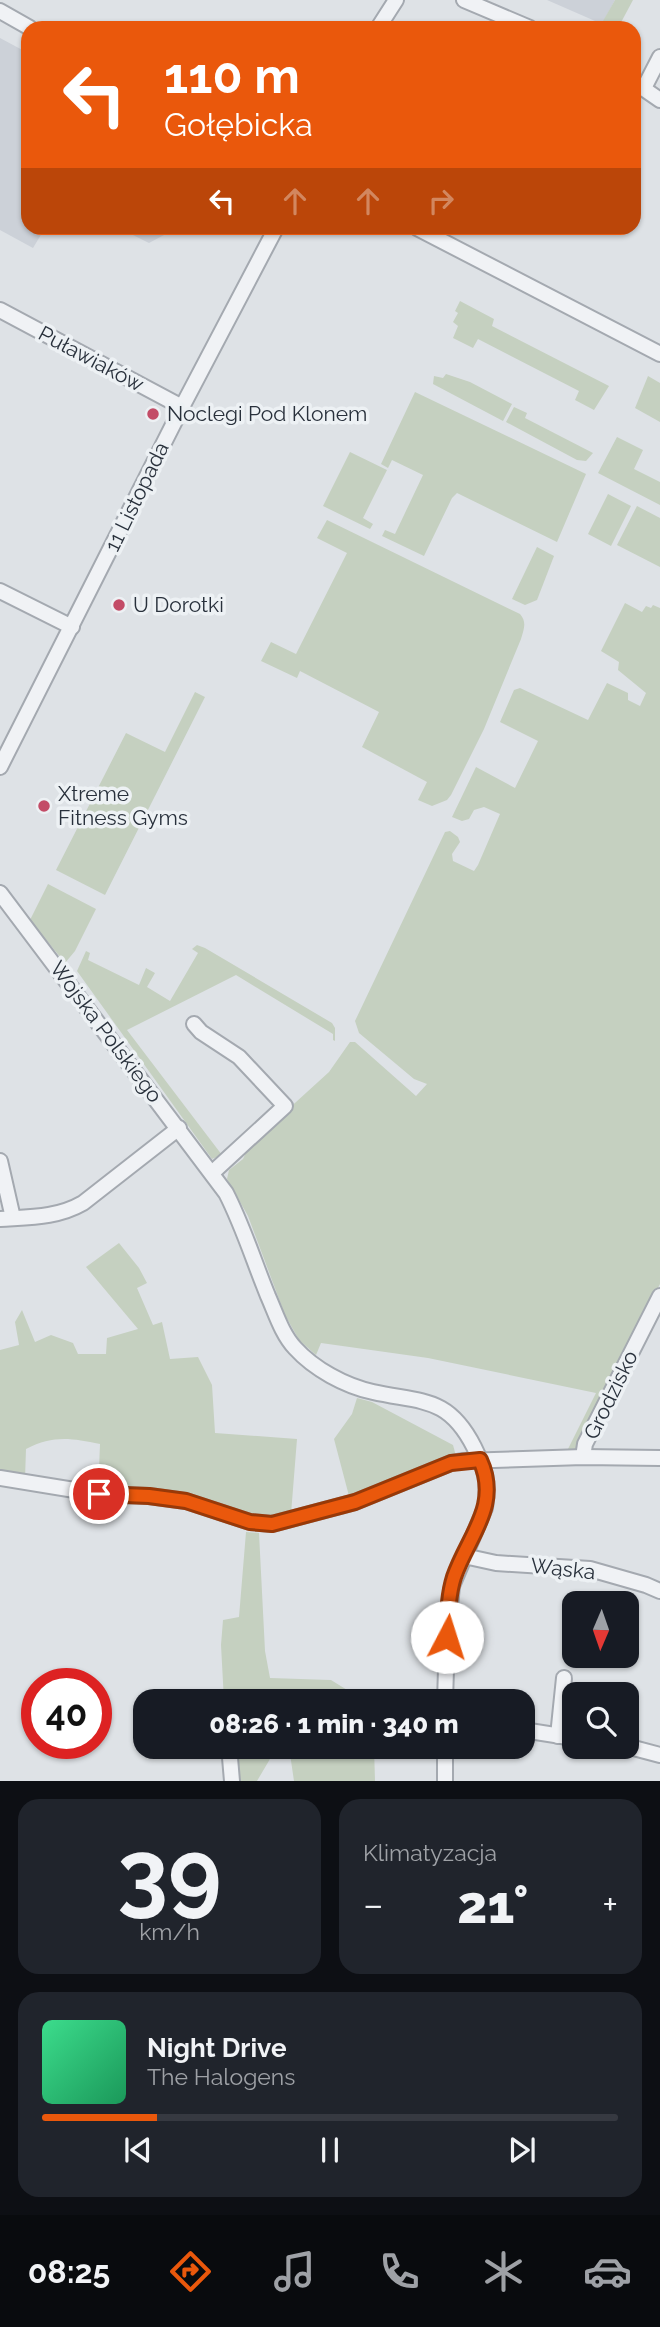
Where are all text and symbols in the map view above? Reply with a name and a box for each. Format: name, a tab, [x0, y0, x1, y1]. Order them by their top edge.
text: 110 m	[164, 47, 300, 104]
icon: left	[49, 49, 140, 140]
text: Gołębicka	[164, 106, 313, 143]
icon: left	[203, 182, 241, 220]
icon: ahead	[276, 182, 314, 220]
icon: ahead	[349, 182, 387, 220]
icon: right	[422, 182, 460, 220]
street label: Puławiaków	[34, 320, 148, 397]
place label: Noclegi Pod Klonem	[167, 401, 367, 426]
marker: Noclegi Pod Klonem	[145, 406, 161, 422]
street label: 11 Listopada	[99, 438, 174, 556]
place label: U Dorotki	[133, 592, 224, 617]
marker: U Dorotki	[111, 597, 127, 613]
place label: Xtreme Fitness Gyms	[58, 781, 188, 830]
marker: Xtreme Fitness Gyms	[36, 798, 52, 814]
street label: Wojska Polskiego	[45, 956, 168, 1107]
street label: Grodzisko	[578, 1346, 643, 1443]
pin	[69, 1464, 129, 1524]
icon: arrive	[80, 1475, 118, 1513]
street label: Wąska	[529, 1553, 597, 1584]
north arrow	[562, 1591, 639, 1668]
map controls	[562, 1591, 639, 1759]
position arrow	[410, 1600, 484, 1674]
speed limit sign: 40	[21, 1668, 112, 1759]
button: search	[562, 1682, 639, 1759]
text: 08:26 · 1 min · 340 m	[209, 1709, 459, 1739]
text: 39	[117, 1819, 222, 1926]
text: Klimatyzacja	[363, 1839, 497, 1866]
text: 21°	[457, 1874, 528, 1935]
text: −	[363, 1882, 383, 1927]
text: +	[602, 1882, 618, 1927]
text: km/h	[139, 1918, 200, 1945]
text: Night Drive	[147, 2033, 286, 2063]
text: The Halogens	[147, 2063, 295, 2090]
icon: previous	[119, 2131, 157, 2169]
icon: pause	[311, 2131, 349, 2169]
icon: next	[503, 2131, 541, 2169]
icon: directions	[166, 2247, 215, 2296]
icon: music	[270, 2247, 319, 2296]
icon: phone	[375, 2247, 424, 2296]
icon: climate	[479, 2247, 528, 2296]
icon: car	[583, 2247, 632, 2296]
text: 08:25	[28, 2253, 110, 2290]

